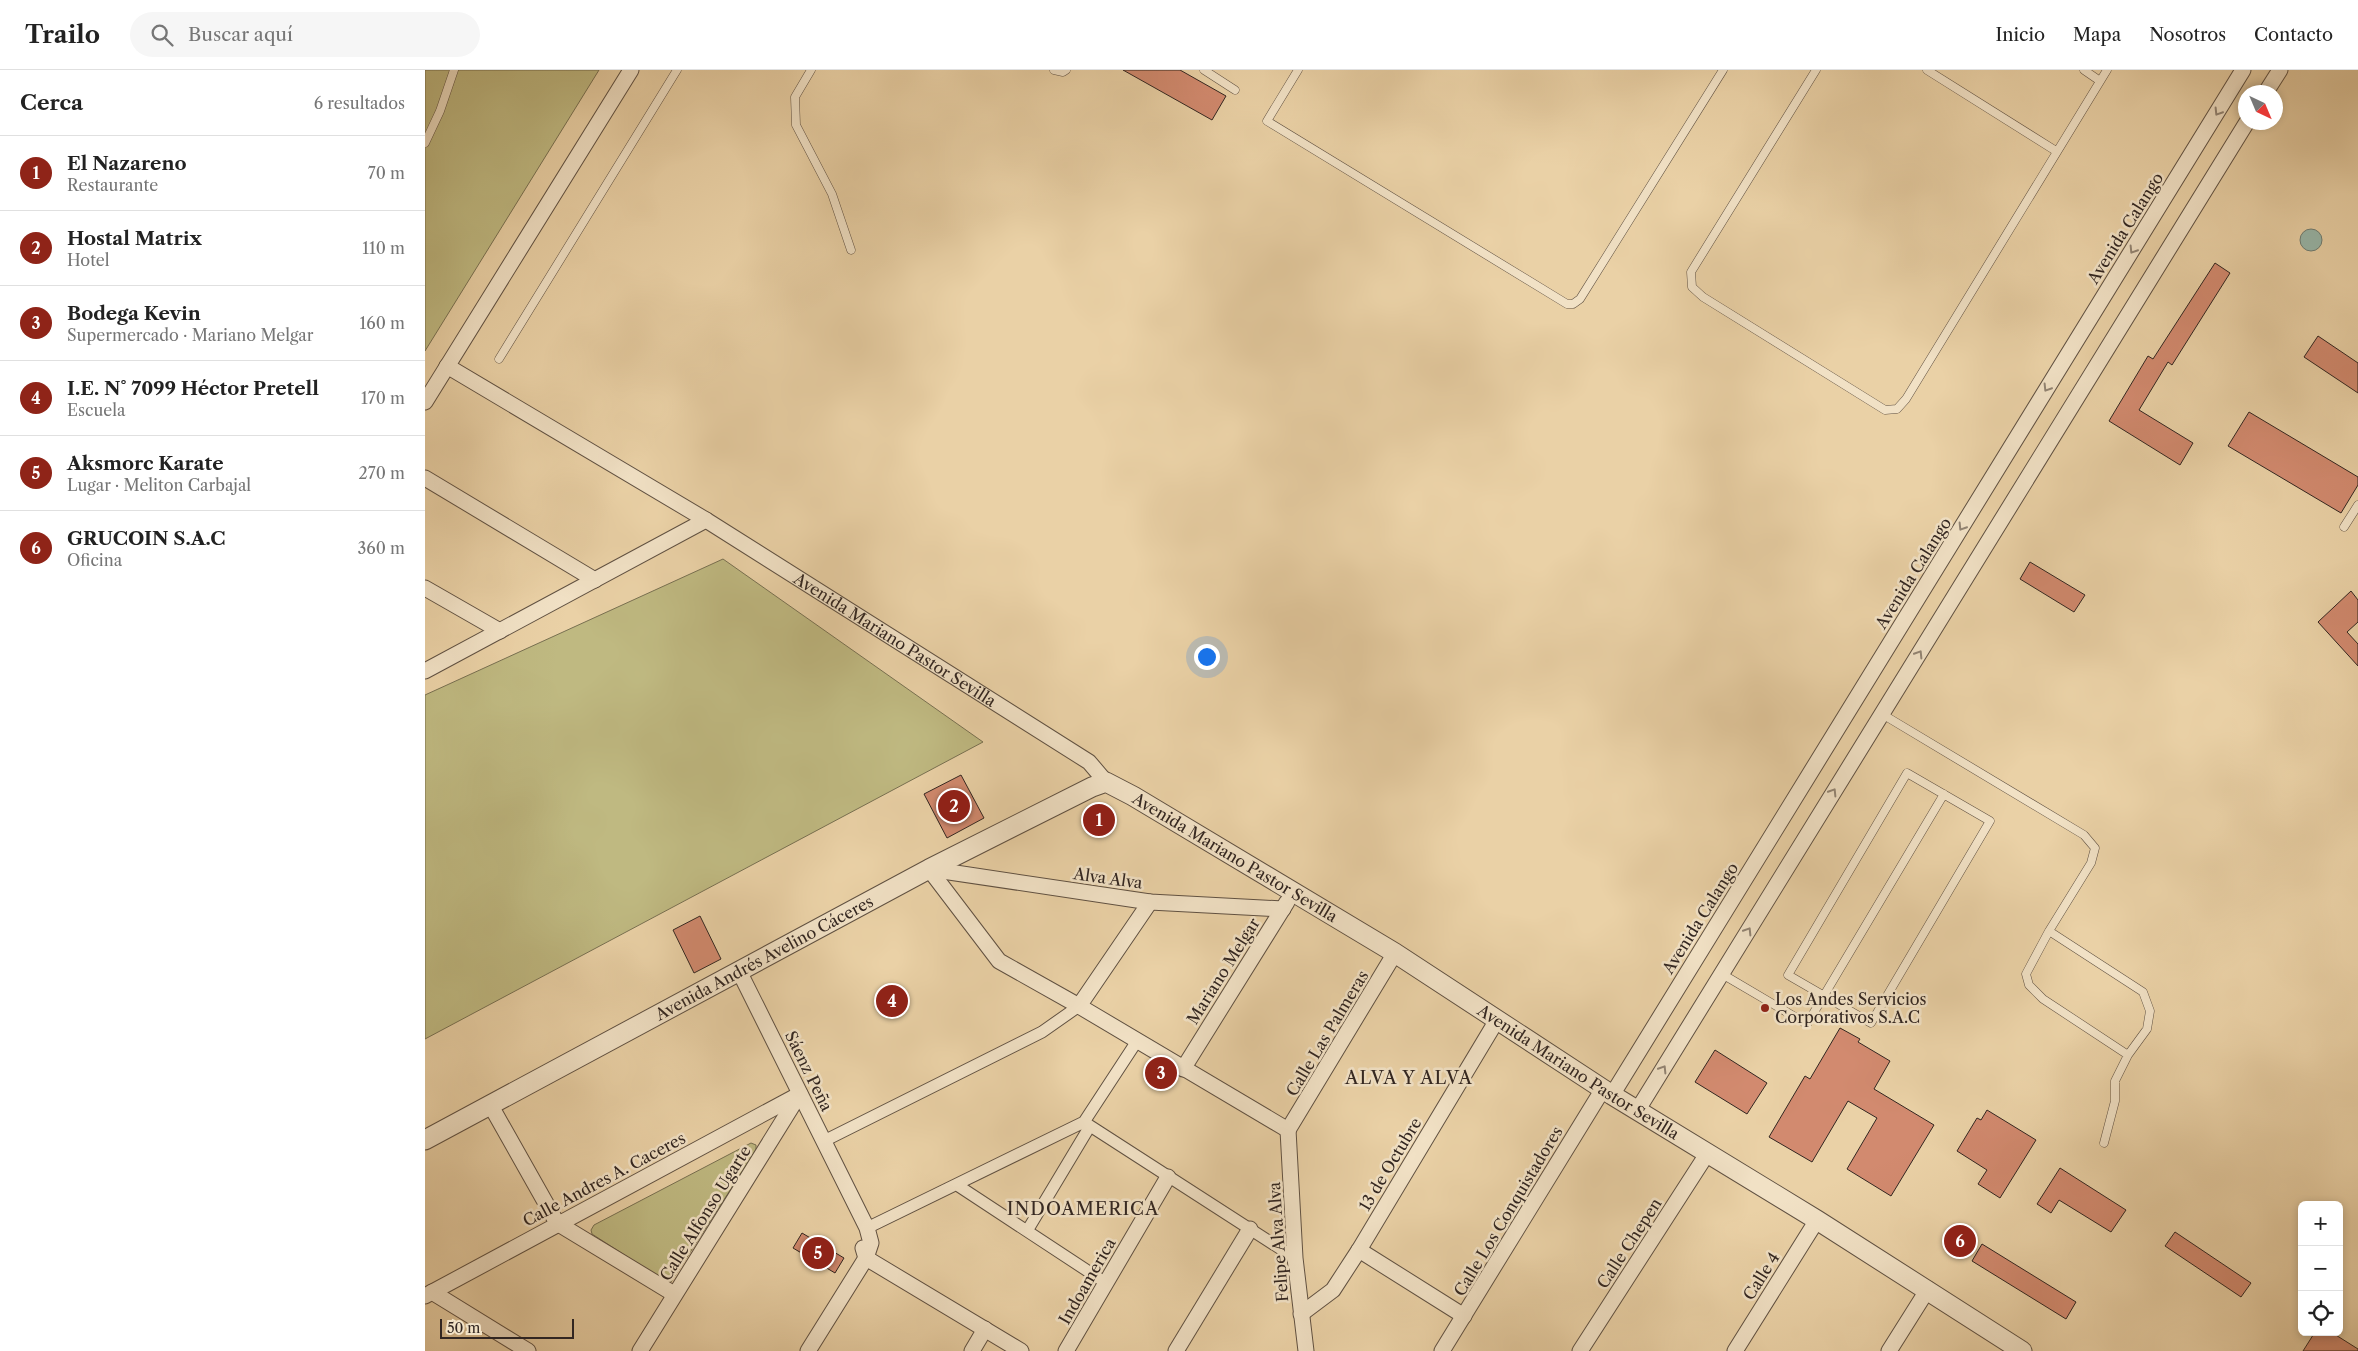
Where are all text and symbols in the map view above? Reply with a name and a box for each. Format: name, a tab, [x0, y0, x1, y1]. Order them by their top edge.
search box	[130, 12, 480, 57]
text: Trailo	[25, 20, 100, 49]
icon: search	[148, 21, 176, 49]
text: Buscar aquí	[188, 23, 293, 46]
text: Inicio	[1996, 24, 2045, 46]
text: Mapa	[2073, 24, 2121, 46]
text: Nosotros	[2149, 24, 2226, 46]
text: Contacto	[2254, 24, 2333, 46]
north arrow	[2238, 85, 2283, 130]
text: Cerca	[20, 90, 83, 115]
text: 6 resultados	[314, 93, 405, 113]
one-way arrow	[2214, 106, 2224, 115]
text: El Nazareno	[67, 152, 187, 175]
text: 1	[32, 163, 40, 183]
text: 70 m	[368, 163, 405, 183]
street label: Avenida Calango	[2082, 169, 2167, 288]
text: Restaurante	[67, 175, 158, 195]
text: Hostal Matrix	[67, 227, 202, 250]
text: 2	[31, 238, 41, 258]
text: 110 m	[362, 238, 405, 258]
one-way arrow	[2129, 244, 2139, 253]
text: Hotel	[67, 250, 110, 270]
text: Bodega Kevin	[67, 302, 201, 325]
text: 3	[31, 313, 41, 333]
text: 160 m	[360, 313, 405, 333]
text: Supermercado · Mariano Melgar	[67, 325, 313, 345]
text: I.E. N° 7099 Héctor Pretell	[67, 377, 319, 400]
one-way arrow	[2044, 383, 2054, 392]
text: 4	[31, 388, 41, 408]
text: 170 m	[361, 388, 405, 408]
text: Escuela	[67, 400, 125, 420]
text: Aksmorc Karate	[67, 452, 224, 475]
text: 5	[32, 463, 40, 483]
text: 270 m	[359, 463, 405, 483]
text: Lugar · Meliton Carbajal	[67, 475, 251, 495]
street label: Avenida Calango	[1870, 514, 1955, 633]
one-way arrow	[1959, 521, 1968, 530]
text: GRUCOIN S.A.C	[67, 527, 226, 550]
text: 6	[31, 538, 41, 558]
text: 360 m	[358, 538, 405, 558]
text: Oficina	[67, 550, 122, 570]
street label: Avenida Mariano Pastor Sevilla	[789, 568, 1000, 711]
your location	[1194, 644, 1220, 670]
one-way arrow	[1912, 651, 1922, 660]
pin: 2	[938, 787, 970, 825]
street label: Avenida Mariano Pastor Sevilla	[1128, 788, 1342, 927]
one-way arrow	[1827, 789, 1837, 798]
pin: 1	[1083, 801, 1115, 839]
street label: Avenida Calango	[1657, 859, 1742, 978]
street label: Alva Alva	[1071, 863, 1144, 893]
street label: Avenida Andrés Avelino Cáceres	[651, 891, 877, 1025]
street label: Mariano Melgar	[1182, 914, 1264, 1028]
one-way arrow	[1742, 927, 1751, 936]
street label: Calle Las Palmeras	[1282, 966, 1372, 1099]
pin: 4	[876, 982, 908, 1020]
place label: Los Andes Servicios Corporativos S.A.C	[1775, 989, 1927, 1027]
street label: Avenida Mariano Pastor Sevilla	[1473, 999, 1683, 1144]
marker: Los Andes Servicios Corporativos S.A.C	[1759, 1002, 1771, 1014]
street label: Sáenz Peña	[781, 1028, 837, 1115]
pin: 3	[1145, 1054, 1177, 1092]
one-way arrow	[1656, 1065, 1666, 1074]
district label: ALVA Y ALVA	[1344, 1067, 1473, 1089]
street label: 13 de Octubre	[1354, 1114, 1426, 1214]
street label: Calle Los Conquistadores	[1449, 1122, 1567, 1300]
street label: Calle Andres A. Caceres	[519, 1128, 689, 1230]
street label: Calle Alfonso Ugarte	[655, 1142, 755, 1284]
street label: Felipe Alva Alva	[1264, 1181, 1292, 1303]
street label: Calle Chepen	[1592, 1194, 1666, 1292]
district label: INDOAMERICA	[1007, 1198, 1159, 1220]
map controls	[2298, 1201, 2343, 1336]
button: +	[2298, 1201, 2343, 1246]
pin: 6	[1944, 1222, 1976, 1260]
pin: 5	[802, 1234, 834, 1272]
street label: Indoamerica	[1054, 1234, 1120, 1328]
button: −	[2298, 1246, 2343, 1291]
street label: Calle 4	[1739, 1248, 1783, 1304]
button: locate	[2298, 1291, 2343, 1336]
scale bar	[440, 1316, 574, 1339]
text: 50 m	[447, 1319, 480, 1337]

